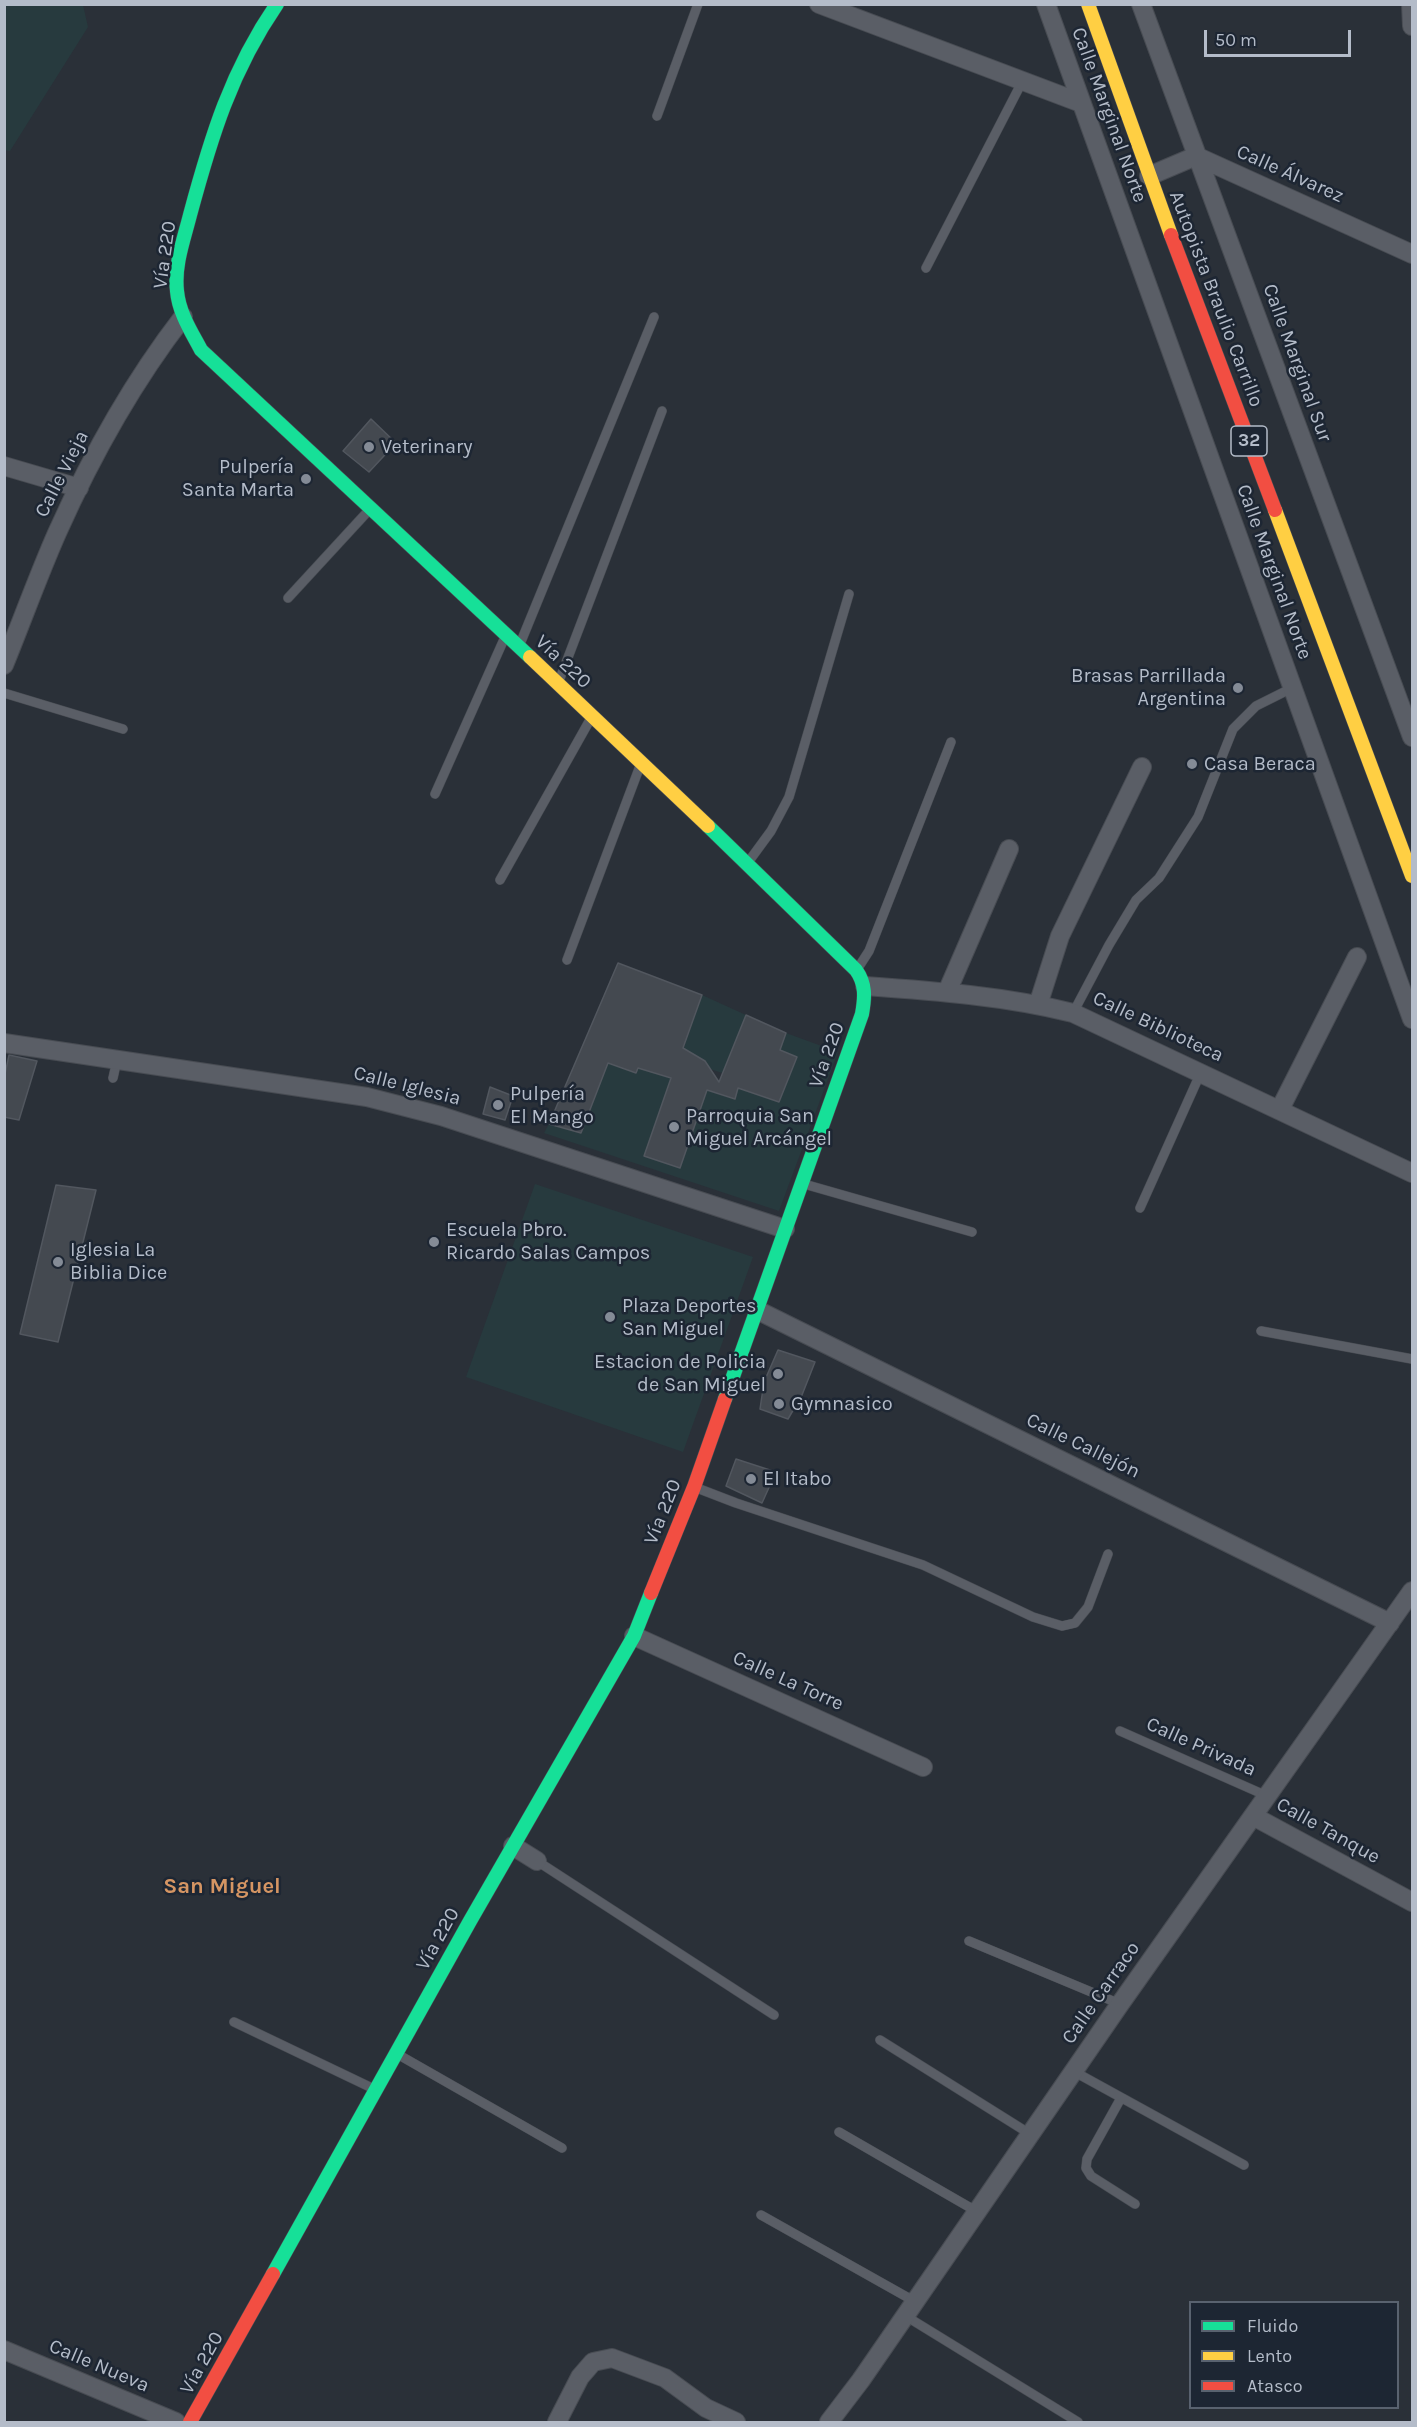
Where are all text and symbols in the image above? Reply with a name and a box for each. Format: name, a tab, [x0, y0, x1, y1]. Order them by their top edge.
scale bar	[1207, 18, 1354, 56]
street label: Calle Marginal Norte	[1066, 24, 1152, 206]
text: 50 m	[1215, 29, 1257, 51]
street label: Calle Álvarez	[1233, 140, 1347, 208]
street label: Autopista Braulio Carrillo	[1164, 188, 1268, 410]
street label: Vía 220	[148, 220, 182, 290]
street label: Calle Marginal Sur	[1257, 281, 1337, 445]
road number: 32	[1231, 426, 1267, 456]
street label: Calle Vieja	[30, 427, 94, 521]
place label: Veterinary	[381, 435, 472, 459]
marker: Veterinary	[362, 440, 376, 454]
place label: Pulpería Santa Marta	[182, 455, 294, 502]
marker: Pulpería Santa Marta	[299, 472, 313, 486]
street label: Calle Marginal Norte	[1231, 481, 1317, 663]
street label: Vía 220	[530, 630, 596, 694]
place label: Brasas Parrillada Argentina	[1071, 664, 1226, 711]
marker: Brasas Parrillada Argentina	[1231, 681, 1245, 695]
place label: Casa Beraca	[1204, 752, 1316, 776]
marker: Casa Beraca	[1185, 757, 1199, 771]
street label: Calle Biblioteca	[1089, 986, 1227, 1068]
street label: Vía 220	[804, 1019, 850, 1091]
street label: Calle Iglesia	[351, 1061, 463, 1111]
place label: Pulpería El Mango	[510, 1082, 594, 1129]
marker: Pulpería El Mango	[491, 1098, 505, 1112]
place label: Parroquia San Miguel Arcángel	[686, 1104, 832, 1151]
marker: Parroquia San Miguel Arcángel	[667, 1120, 681, 1134]
place label: Escuela Pbro. Ricardo Salas Campos	[446, 1218, 650, 1265]
marker: Escuela Pbro. Ricardo Salas Campos	[427, 1235, 441, 1249]
place label: Iglesia La Biblia Dice	[70, 1238, 167, 1285]
marker: Iglesia La Biblia Dice	[51, 1255, 65, 1269]
place label: Plaza Deportes San Miguel	[622, 1294, 757, 1341]
marker: Plaza Deportes San Miguel	[603, 1310, 617, 1324]
place label: Estacion de Policia de San Miguel	[594, 1350, 766, 1397]
marker: Estacion de Policia de San Miguel	[771, 1367, 785, 1381]
place label: Gymnasico	[791, 1392, 893, 1416]
marker: Gymnasico	[772, 1397, 786, 1411]
street label: Calle Callejón	[1022, 1408, 1144, 1484]
place label: El Itabo	[763, 1467, 831, 1491]
marker: El Itabo	[744, 1472, 758, 1486]
street label: Vía 220	[639, 1476, 687, 1548]
street label: Calle La Torre	[729, 1646, 847, 1716]
street label: Calle Privada	[1142, 1712, 1260, 1782]
street label: Calle Tanque	[1272, 1793, 1384, 1869]
district label: San Miguel	[163, 1874, 281, 1900]
street label: Vía 220	[411, 1903, 465, 1975]
street label: Calle Carraco	[1057, 1937, 1145, 2049]
legend	[1189, 2301, 1399, 2409]
text: Fluido	[1247, 2315, 1298, 2337]
street label: Vía 220	[175, 2327, 229, 2399]
street label: Calle Nueva	[45, 2334, 153, 2398]
text: Lento	[1247, 2345, 1292, 2367]
text: Atasco	[1247, 2375, 1303, 2397]

